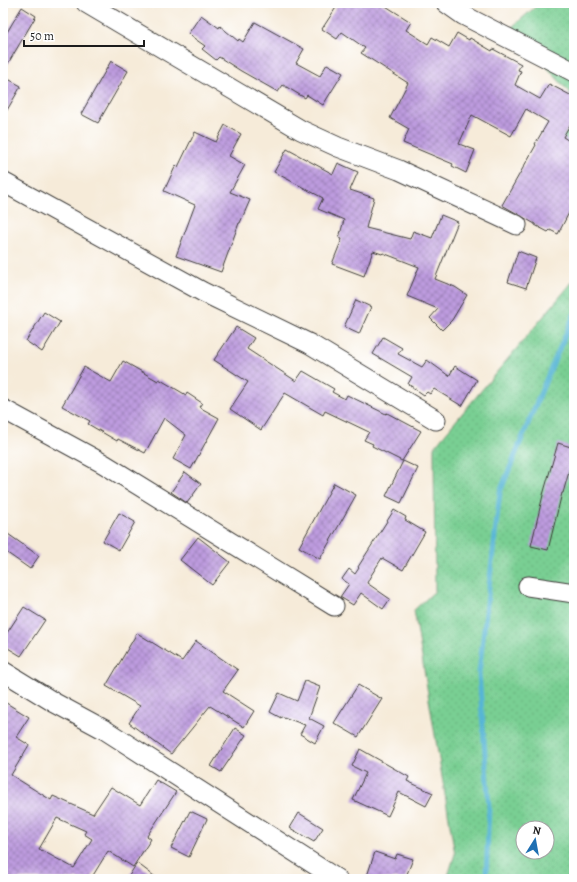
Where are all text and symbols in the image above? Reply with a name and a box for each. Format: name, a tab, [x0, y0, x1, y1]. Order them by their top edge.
scale bar	[24, 22, 144, 48]
text: 50 m	[30, 28, 54, 44]
north arrow	[515, 820, 555, 860]
text: N	[531, 823, 542, 839]

